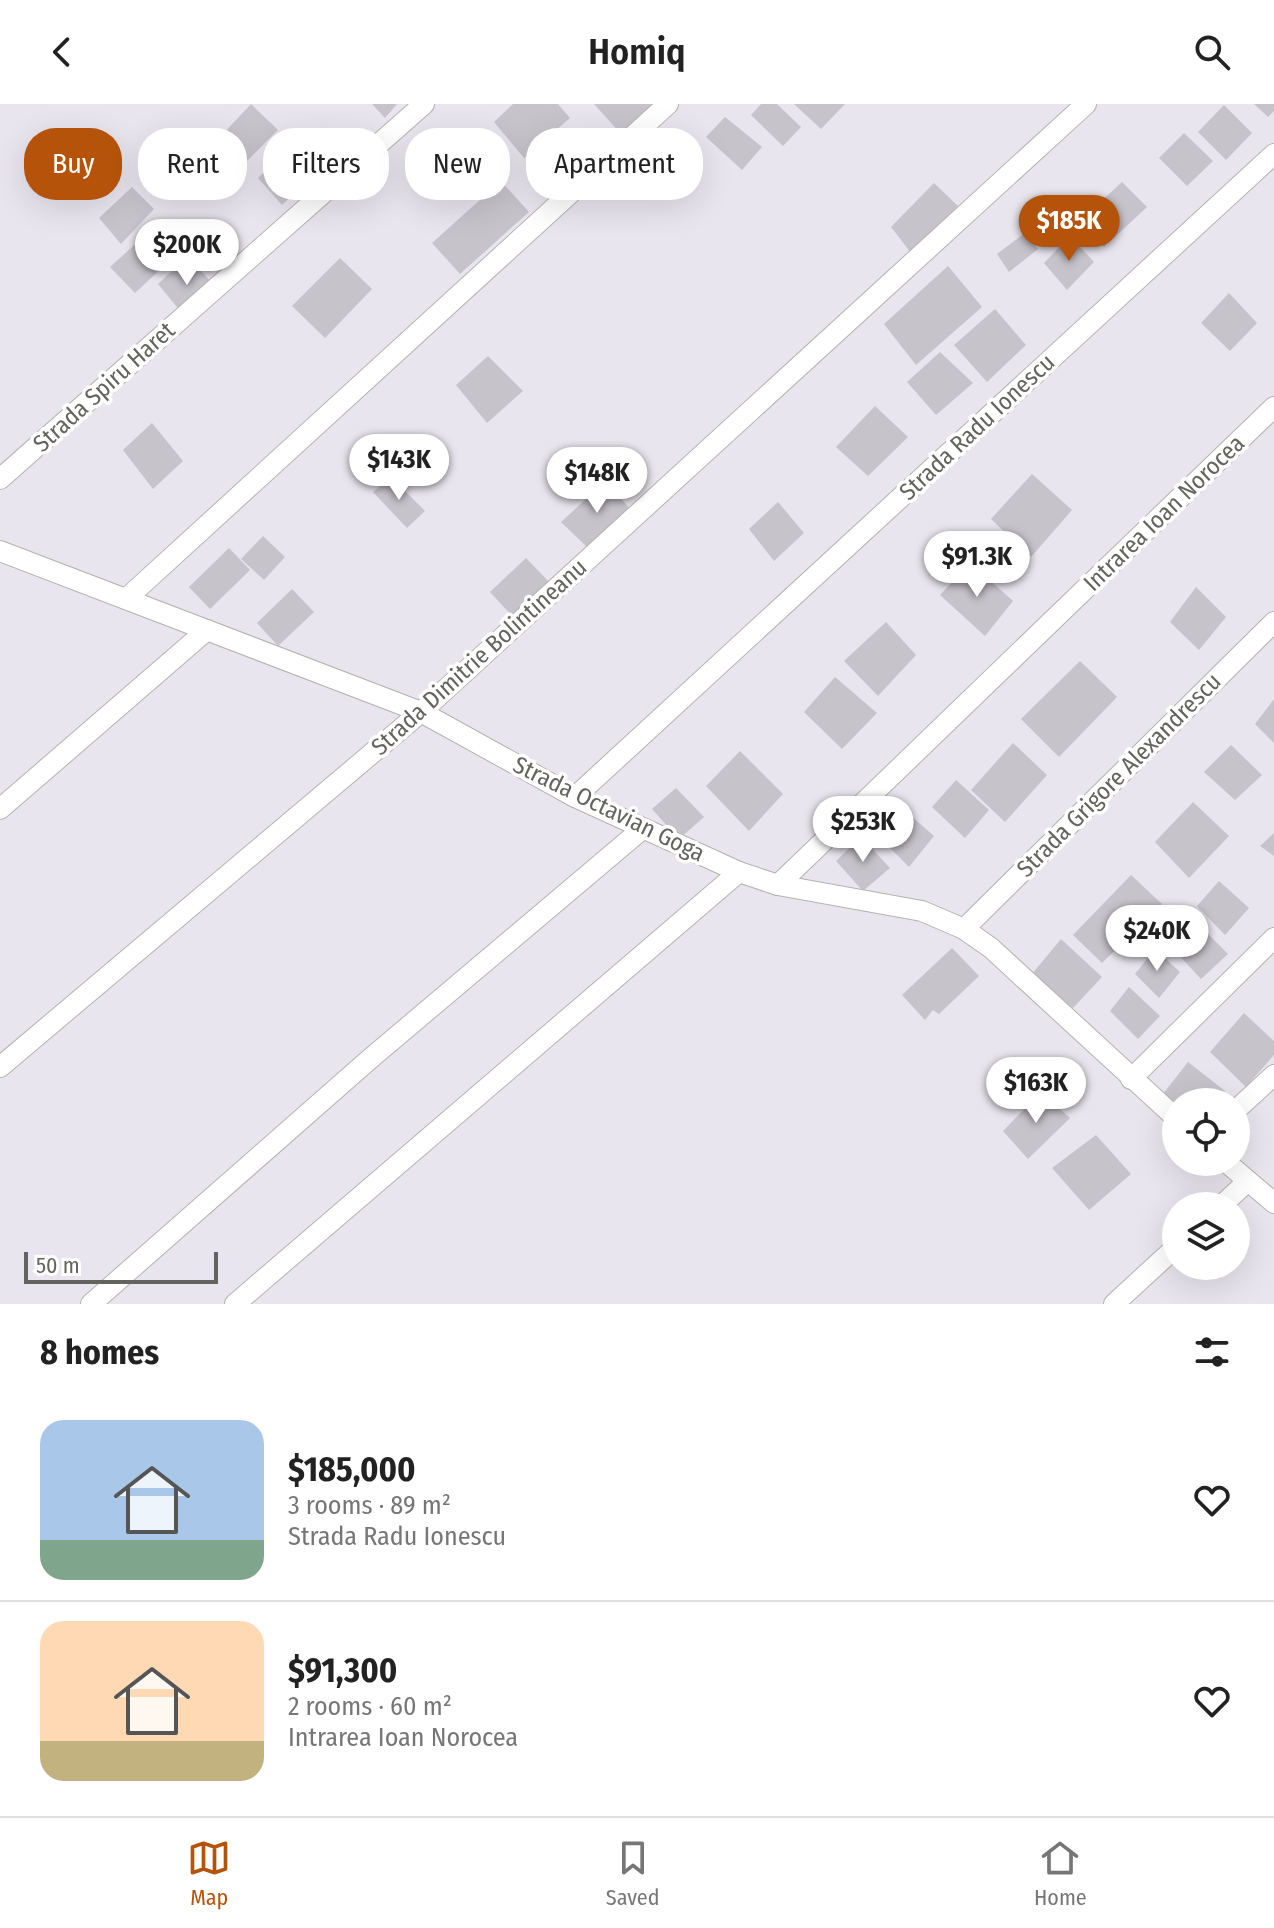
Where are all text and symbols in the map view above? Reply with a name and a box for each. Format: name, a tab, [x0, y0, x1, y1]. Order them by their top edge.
icon: back	[40, 30, 84, 74]
text: Homiq	[588, 30, 686, 74]
icon: search	[1190, 30, 1234, 74]
chip: Buy	[24, 128, 122, 200]
chip: Rent	[138, 128, 247, 200]
chip: Filters	[263, 128, 389, 200]
chip: New	[405, 128, 510, 200]
chip: Apartment	[526, 128, 703, 200]
pin: $185K	[1013, 195, 1125, 263]
text: $185K	[1037, 205, 1101, 236]
pin: $200K	[131, 219, 243, 287]
text: $200K	[153, 229, 221, 260]
street label: Strada Spiru Haret	[28, 316, 181, 458]
street label: Strada Radu Ionescu	[894, 348, 1060, 506]
street label: Intrarea Ioan Norocea	[1078, 429, 1250, 597]
pin: $143K	[343, 434, 455, 502]
text: $143K	[367, 444, 431, 475]
pin: $148K	[541, 447, 653, 515]
text: $148K	[564, 457, 630, 488]
pin: $91.3K	[912, 531, 1042, 599]
text: $91.3K	[942, 541, 1012, 572]
street label: Strada Dimitrie Bolintineanu	[366, 553, 592, 761]
street label: Strada Grigore Alexandrescu	[1011, 667, 1227, 883]
street label: Strada Octavian Goga	[509, 750, 709, 868]
pin: $253K	[807, 796, 919, 864]
text: $253K	[831, 806, 895, 837]
pin: $240K	[1101, 905, 1213, 973]
text: $240K	[1124, 915, 1190, 946]
pin: $163K	[980, 1057, 1092, 1125]
text: $163K	[1004, 1067, 1068, 1098]
map controls	[1162, 1088, 1250, 1280]
button: locate	[1162, 1088, 1250, 1176]
button: layers	[1162, 1192, 1250, 1280]
scale bar	[24, 1248, 218, 1284]
text: 50 m	[36, 1252, 80, 1279]
icon: filters	[1190, 1330, 1234, 1374]
text: 8 homes	[40, 1332, 159, 1373]
text: $185,000	[288, 1449, 416, 1490]
icon: home	[104, 1452, 200, 1548]
icon: heart	[1190, 1478, 1234, 1522]
text: 3 rooms · 89 m²	[288, 1490, 451, 1521]
text: Strada Radu Ionescu	[288, 1521, 506, 1552]
text: $91,300	[288, 1650, 397, 1691]
icon: home	[104, 1653, 200, 1749]
icon: heart	[1190, 1679, 1234, 1723]
text: 2 rooms · 60 m²	[288, 1691, 452, 1722]
text: Intrarea Ioan Norocea	[288, 1722, 518, 1753]
tab: Map	[187, 1836, 231, 1911]
tab: Saved	[606, 1836, 660, 1911]
tab: Home	[1034, 1836, 1087, 1911]

